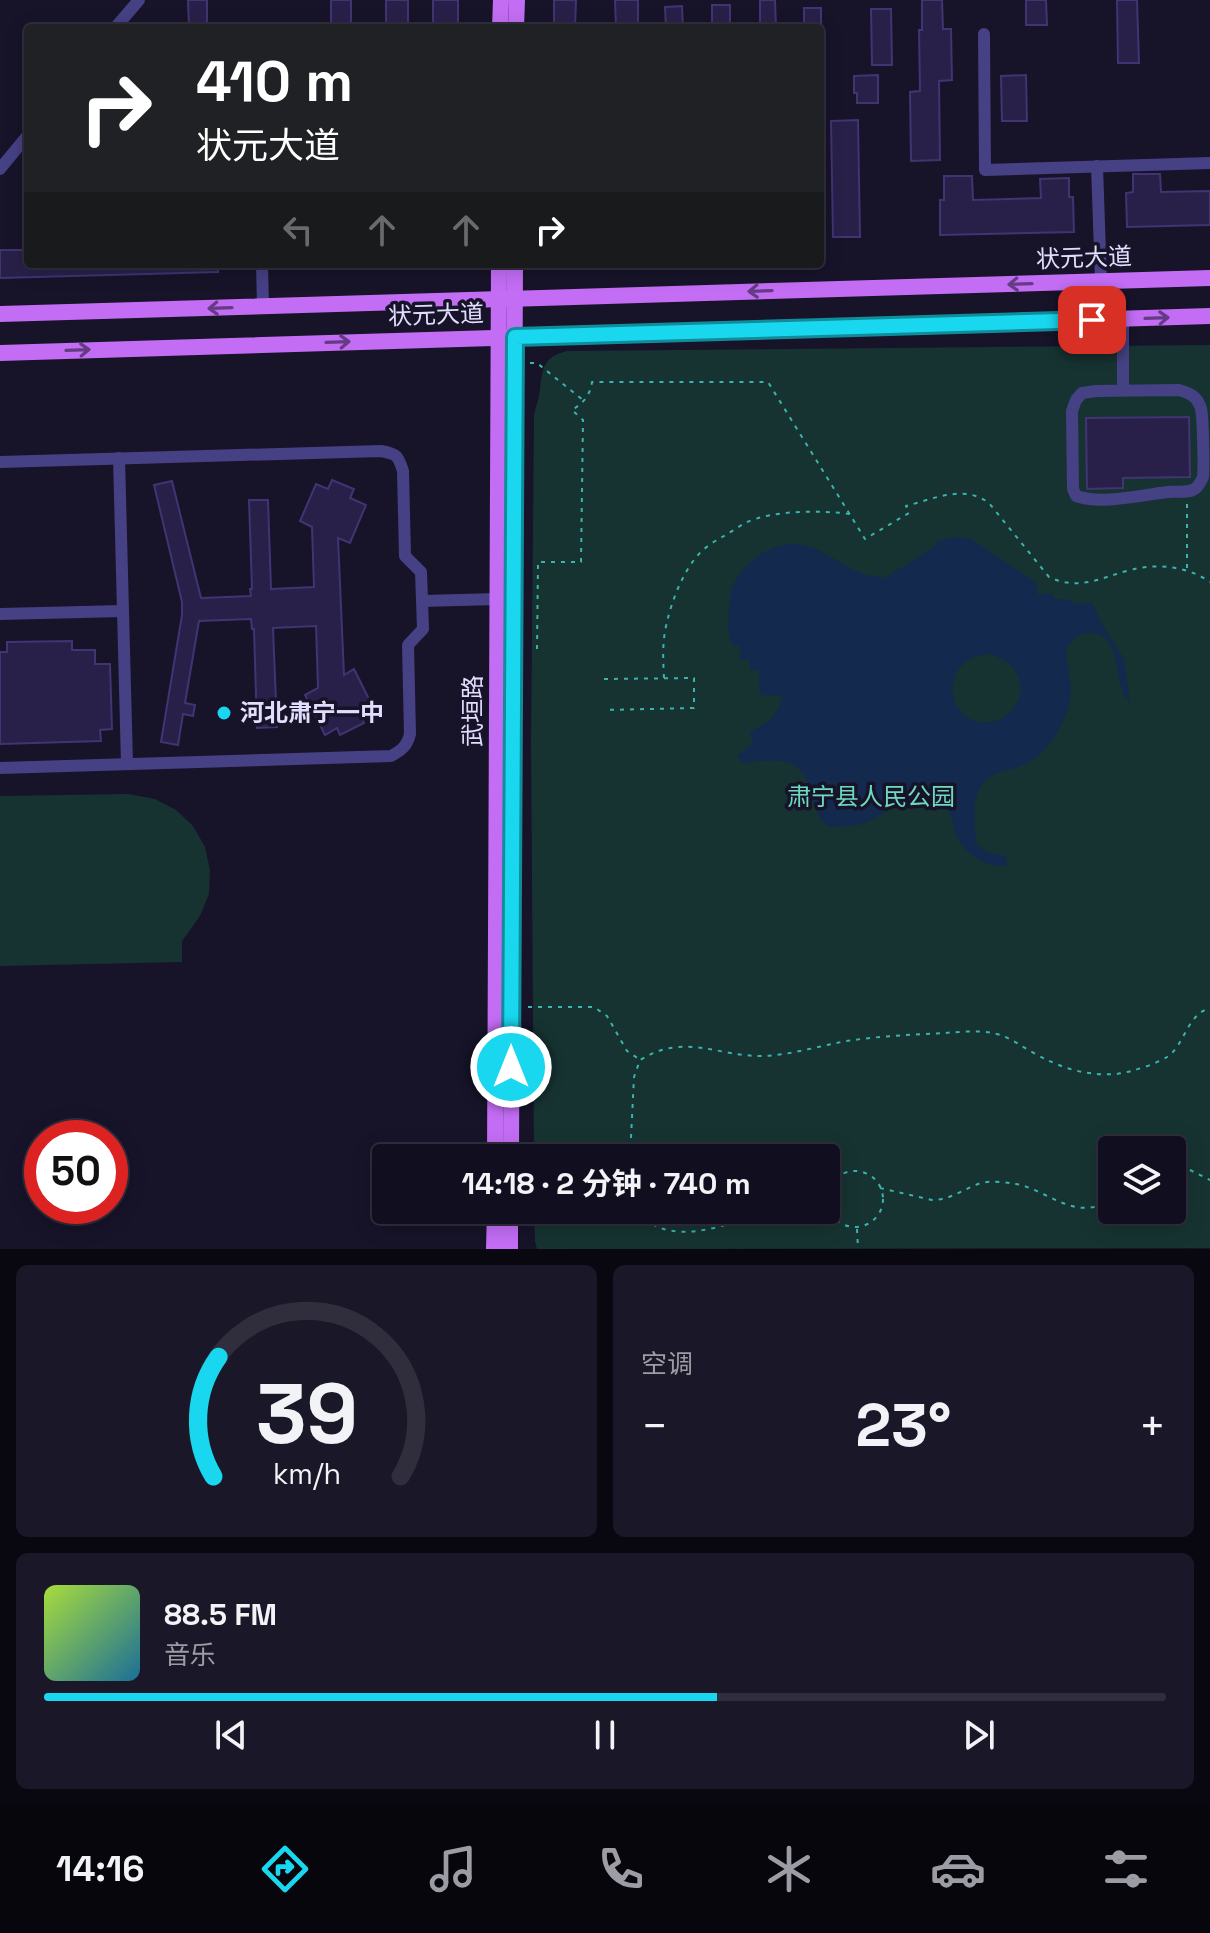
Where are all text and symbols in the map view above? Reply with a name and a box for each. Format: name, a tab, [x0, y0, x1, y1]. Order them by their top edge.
text: 410 m	[196, 46, 353, 117]
icon: right	[64, 56, 168, 160]
text: 状元大道	[196, 123, 340, 169]
icon: left	[276, 208, 320, 252]
icon: ahead	[360, 208, 404, 252]
icon: ahead	[444, 208, 488, 252]
icon: right	[528, 208, 572, 252]
street label: 状元大道	[1035, 240, 1132, 275]
one-way arrow	[1007, 276, 1034, 291]
one-way arrow	[747, 284, 774, 299]
pin	[1058, 286, 1126, 354]
street label: 状元大道	[387, 297, 484, 332]
icon: arrive	[1070, 298, 1114, 342]
one-way arrow	[207, 300, 234, 315]
one-way arrow	[1143, 310, 1170, 325]
one-way arrow	[324, 335, 351, 350]
one-way arrow	[64, 343, 91, 358]
street label: 武垣路	[457, 675, 488, 747]
place label: 河北肃宁一中	[240, 697, 384, 728]
marker: 河北肃宁一中	[215, 704, 233, 722]
park label: 肃宁县人民公园	[787, 781, 955, 812]
position arrow	[469, 1025, 553, 1109]
speed limit sign: 50	[24, 1120, 128, 1224]
map controls	[1098, 1136, 1186, 1224]
button: layers	[1098, 1136, 1186, 1224]
text: 14:18 · 2 分钟 · 740 m	[461, 1164, 751, 1203]
text: 空调	[641, 1347, 693, 1381]
text: 39	[256, 1361, 358, 1467]
text: 23°	[856, 1387, 951, 1464]
text: −	[641, 1398, 668, 1454]
text: +	[1139, 1398, 1166, 1454]
text: km/h	[272, 1456, 341, 1492]
text: 88.5 FM	[164, 1595, 277, 1634]
text: 音乐	[164, 1638, 216, 1672]
icon: previous	[209, 1713, 253, 1757]
icon: pause	[583, 1713, 627, 1757]
icon: next	[957, 1713, 1001, 1757]
icon: directions	[257, 1841, 313, 1897]
icon: music	[425, 1841, 481, 1897]
icon: phone	[593, 1841, 649, 1897]
icon: climate	[761, 1841, 817, 1897]
icon: car	[930, 1841, 986, 1897]
icon: filters	[1098, 1841, 1154, 1897]
text: 14:16	[56, 1846, 145, 1892]

